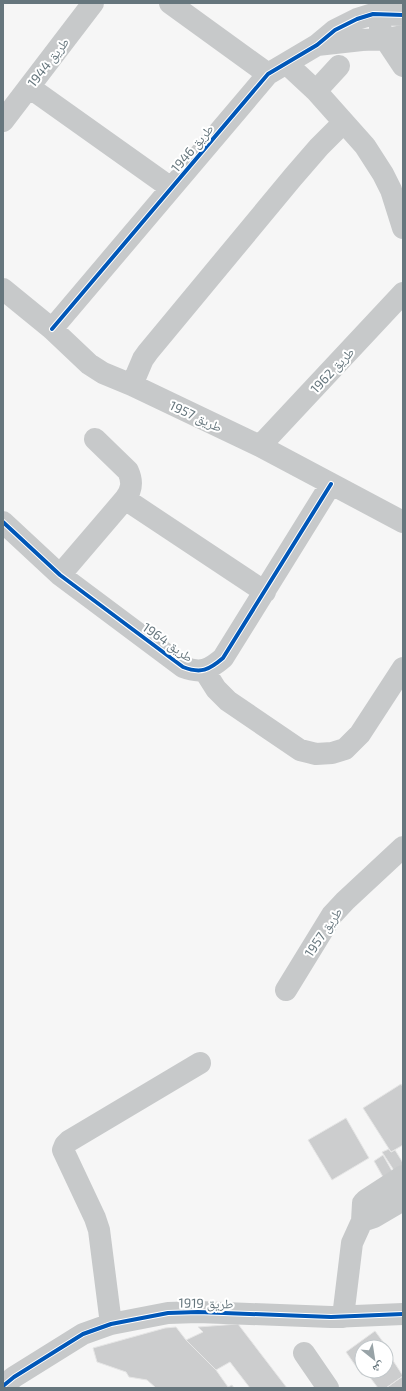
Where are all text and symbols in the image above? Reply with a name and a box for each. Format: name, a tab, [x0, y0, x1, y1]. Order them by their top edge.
street label: طريق 1944	[24, 34, 73, 90]
street label: طريق 1946	[167, 121, 217, 176]
street label: طريق 1962	[307, 344, 358, 397]
street label: طريق 1957	[167, 397, 225, 436]
street label: طريق 1964	[139, 619, 196, 666]
street label: طريق 1957	[301, 904, 346, 960]
street label: طريق 1919	[178, 1295, 234, 1312]
north arrow	[354, 1339, 394, 1379]
text: ش	[370, 1358, 388, 1377]

